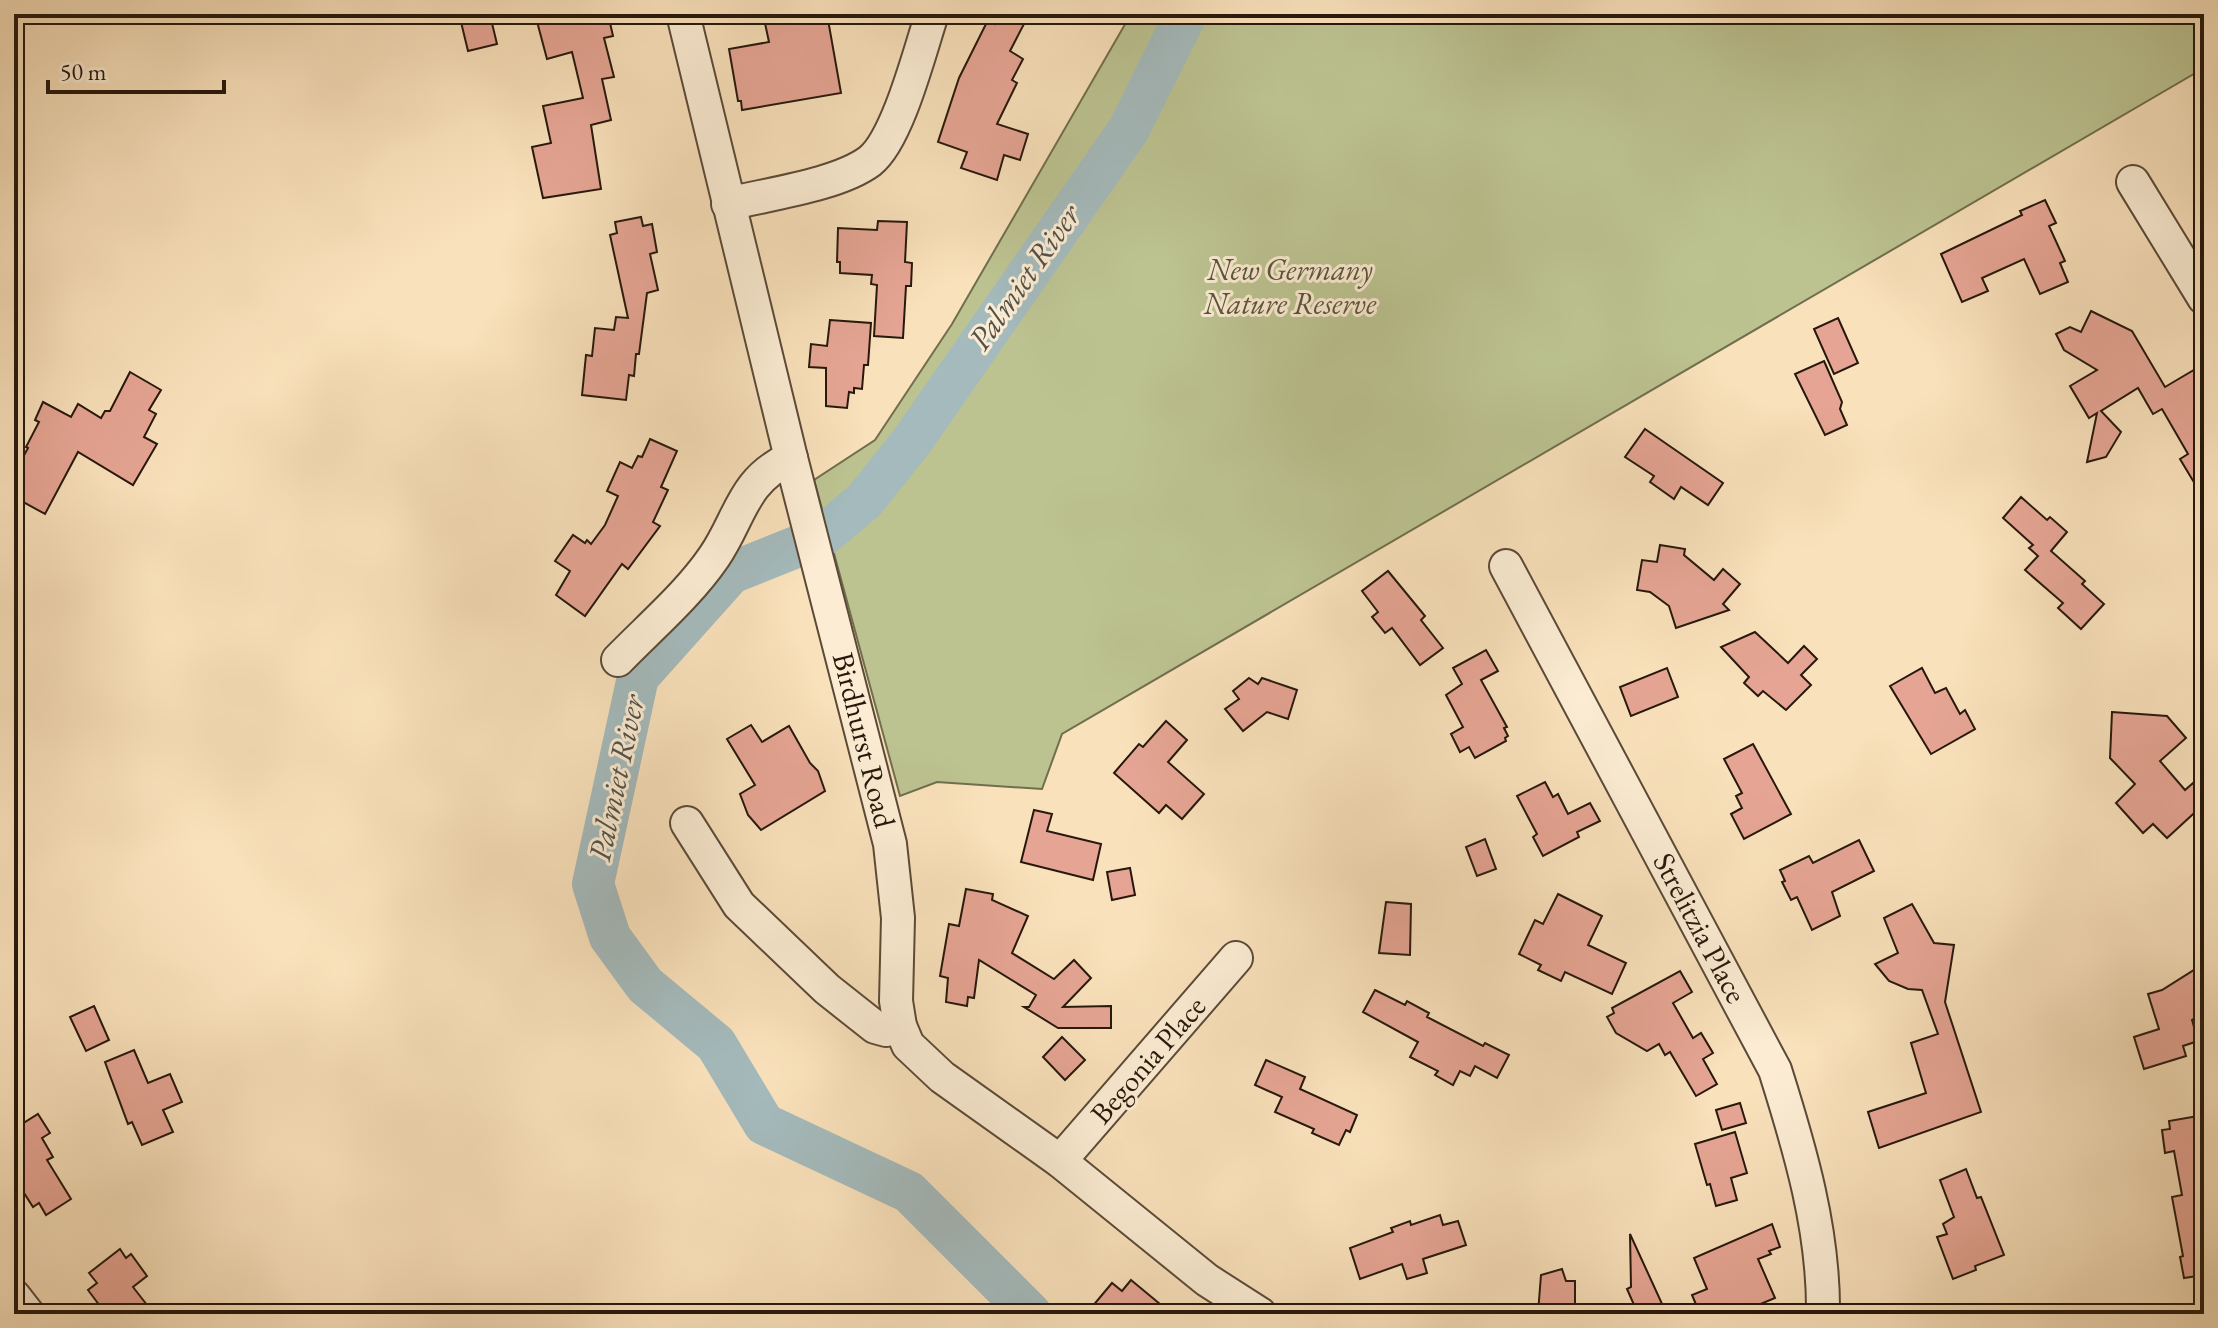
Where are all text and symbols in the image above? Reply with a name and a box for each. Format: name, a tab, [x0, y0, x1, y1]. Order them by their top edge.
scale bar	[48, 44, 224, 94]
text: 50 m	[60, 56, 107, 87]
water label: Palmiet River	[958, 194, 1091, 358]
park label: New Germany Nature Reserve	[1203, 250, 1377, 323]
street label: Birdhurst Road	[824, 648, 905, 832]
water label: Palmiet River	[578, 689, 655, 865]
street label: Strelitzia Place	[1645, 846, 1756, 1010]
street label: Begonia Place	[1081, 987, 1214, 1132]

